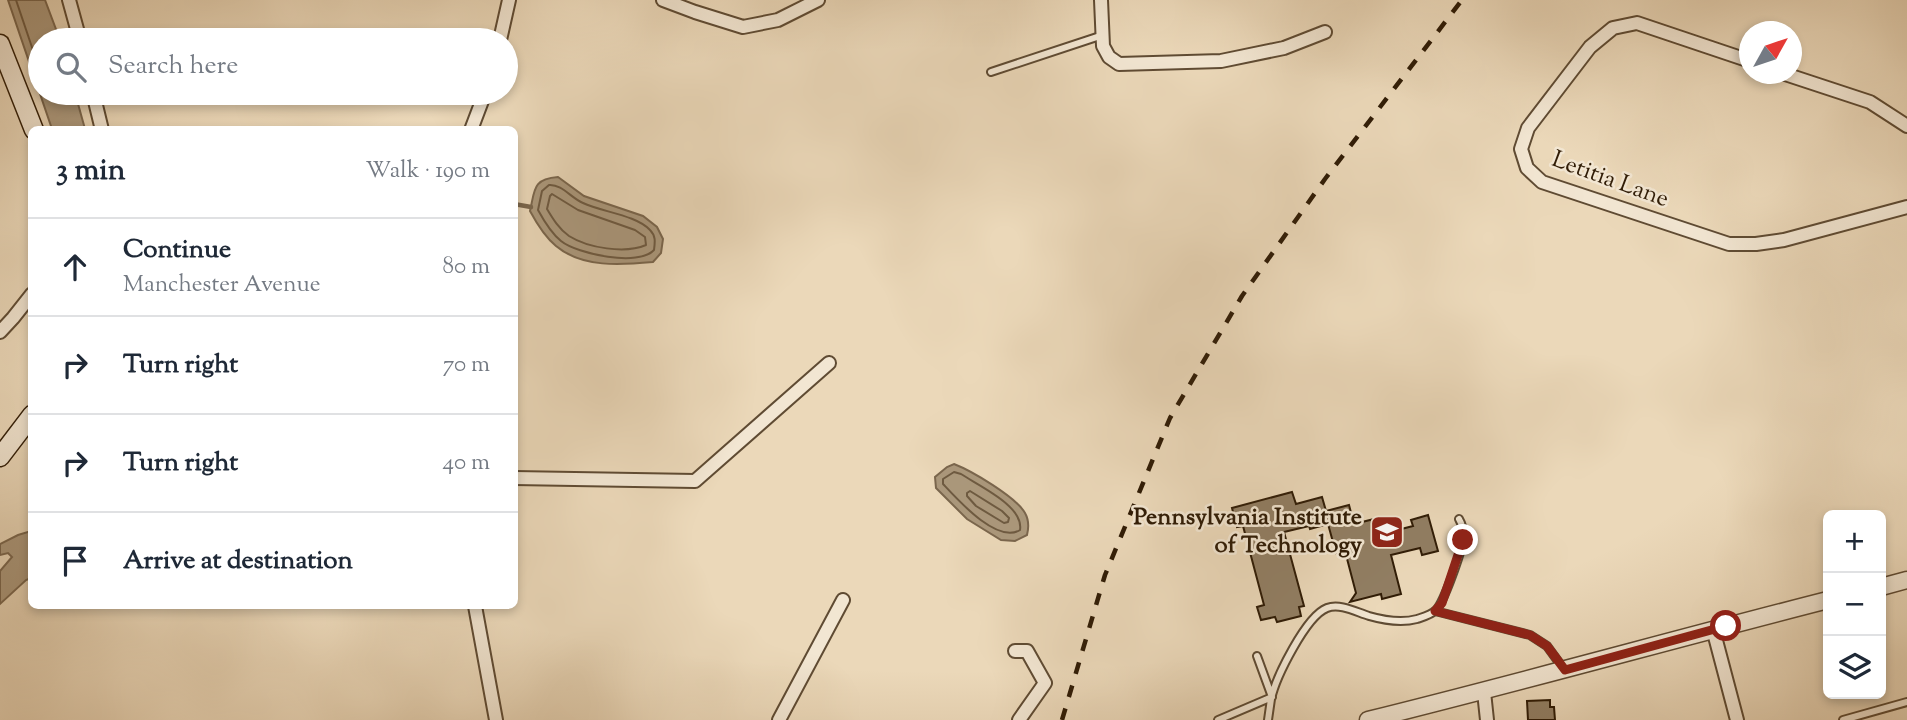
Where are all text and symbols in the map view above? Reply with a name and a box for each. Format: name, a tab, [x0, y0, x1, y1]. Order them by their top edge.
north arrow	[1739, 21, 1802, 84]
search box	[28, 28, 518, 105]
icon: search	[52, 48, 90, 86]
text: Search here	[108, 48, 238, 85]
street label: Letitia Lane	[1547, 143, 1673, 217]
text: 3 min	[56, 150, 126, 193]
text: Walk · 190 m	[366, 155, 490, 188]
text: Continue	[123, 232, 231, 269]
icon: ahead	[56, 248, 94, 286]
text: 80 m	[442, 251, 490, 284]
text: Manchester Avenue	[123, 269, 320, 302]
icon: right	[56, 346, 94, 384]
text: Turn right	[123, 347, 238, 384]
text: 70 m	[443, 349, 490, 382]
icon: right	[56, 444, 94, 482]
text: Turn right	[123, 445, 238, 482]
text: 40 m	[443, 447, 490, 480]
place label: Pennsylvania Institute of Technology	[1134, 501, 1362, 563]
map controls	[1823, 510, 1886, 699]
button: +	[1823, 510, 1886, 573]
school or university icon: Pennsylvania Institute of Technology	[1368, 513, 1406, 551]
route end	[1447, 524, 1478, 555]
icon: arrive	[56, 542, 94, 580]
text: Arrive at destination	[123, 543, 353, 580]
button: −	[1823, 573, 1886, 636]
route start	[1710, 610, 1741, 641]
button: layers	[1823, 636, 1886, 699]

